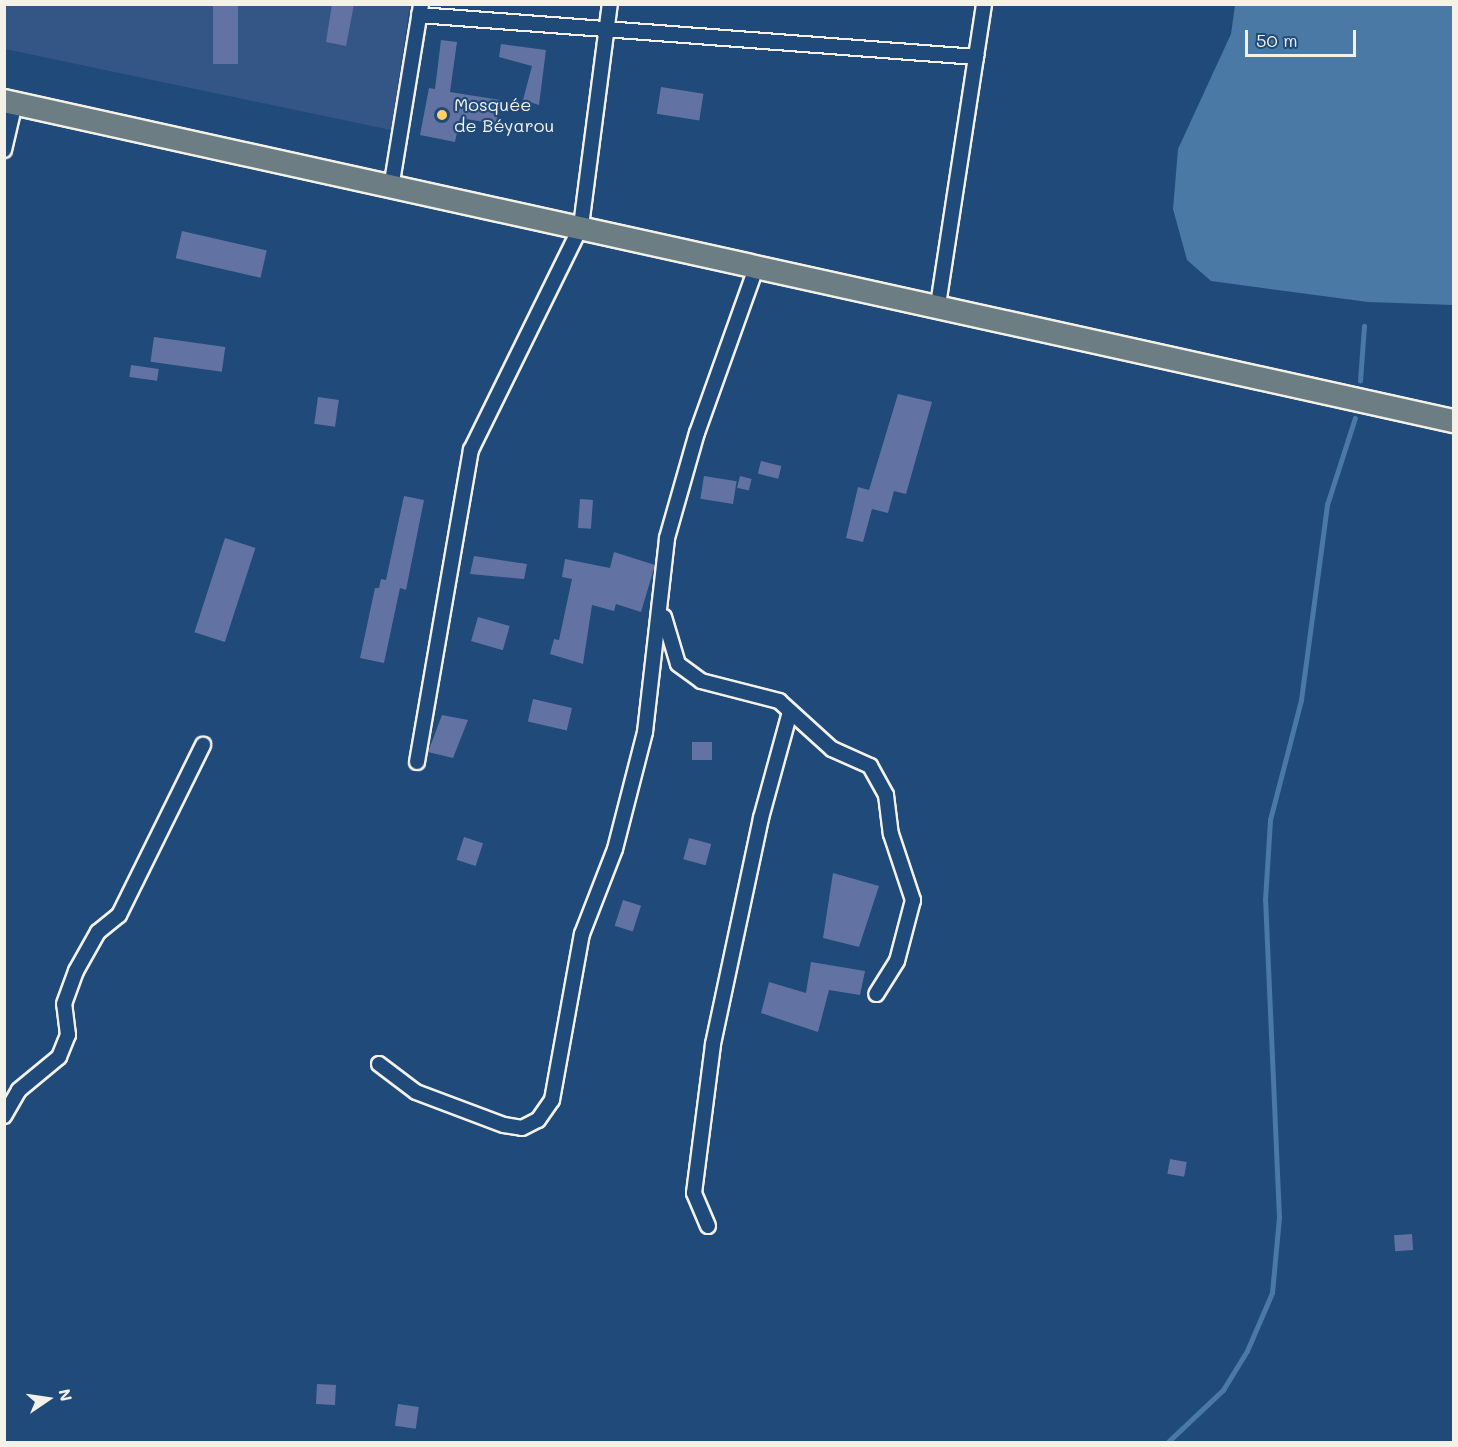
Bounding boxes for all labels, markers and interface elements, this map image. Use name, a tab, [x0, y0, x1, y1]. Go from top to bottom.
scale bar	[1248, 18, 1359, 56]
text: 50 m	[1256, 28, 1298, 52]
place label: Mosquée de Béyarou	[454, 94, 554, 136]
marker: Mosquée de Béyarou	[435, 108, 449, 122]
north arrow	[18, 1369, 78, 1429]
text: N	[54, 1387, 78, 1403]

